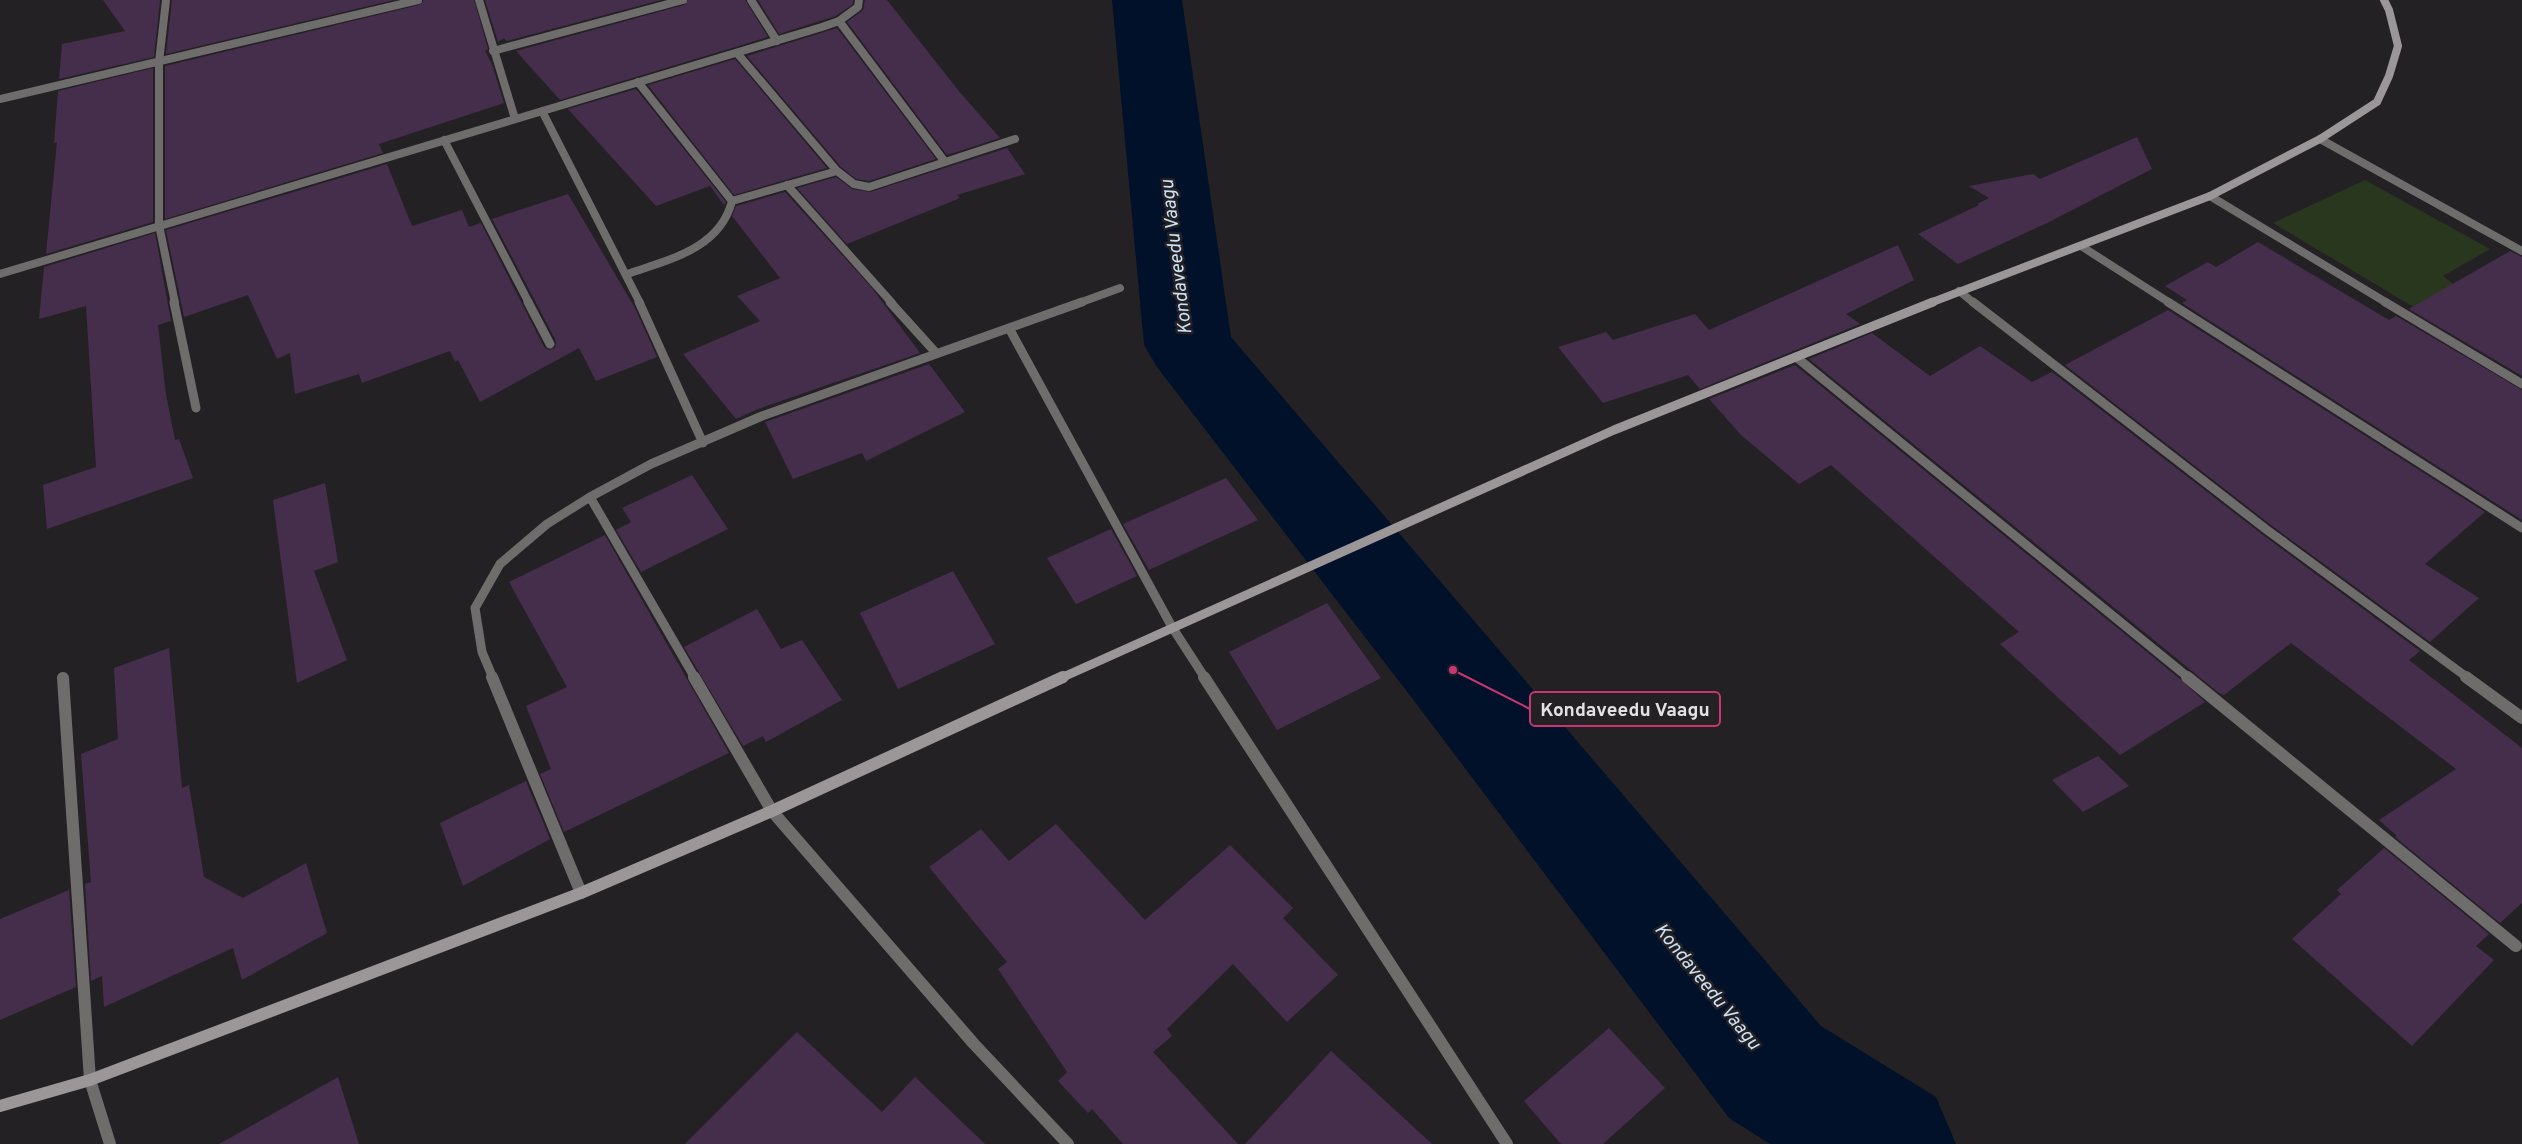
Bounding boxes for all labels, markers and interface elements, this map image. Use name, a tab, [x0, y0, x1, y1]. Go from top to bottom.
water label: Kondaveedu Vaagu	[1156, 178, 1198, 336]
callout: Kondaveedu Vaagu	[1530, 692, 1720, 726]
text: Kondaveedu Vaagu	[1540, 699, 1710, 723]
water label: Kondaveedu Vaagu	[1649, 919, 1766, 1056]

